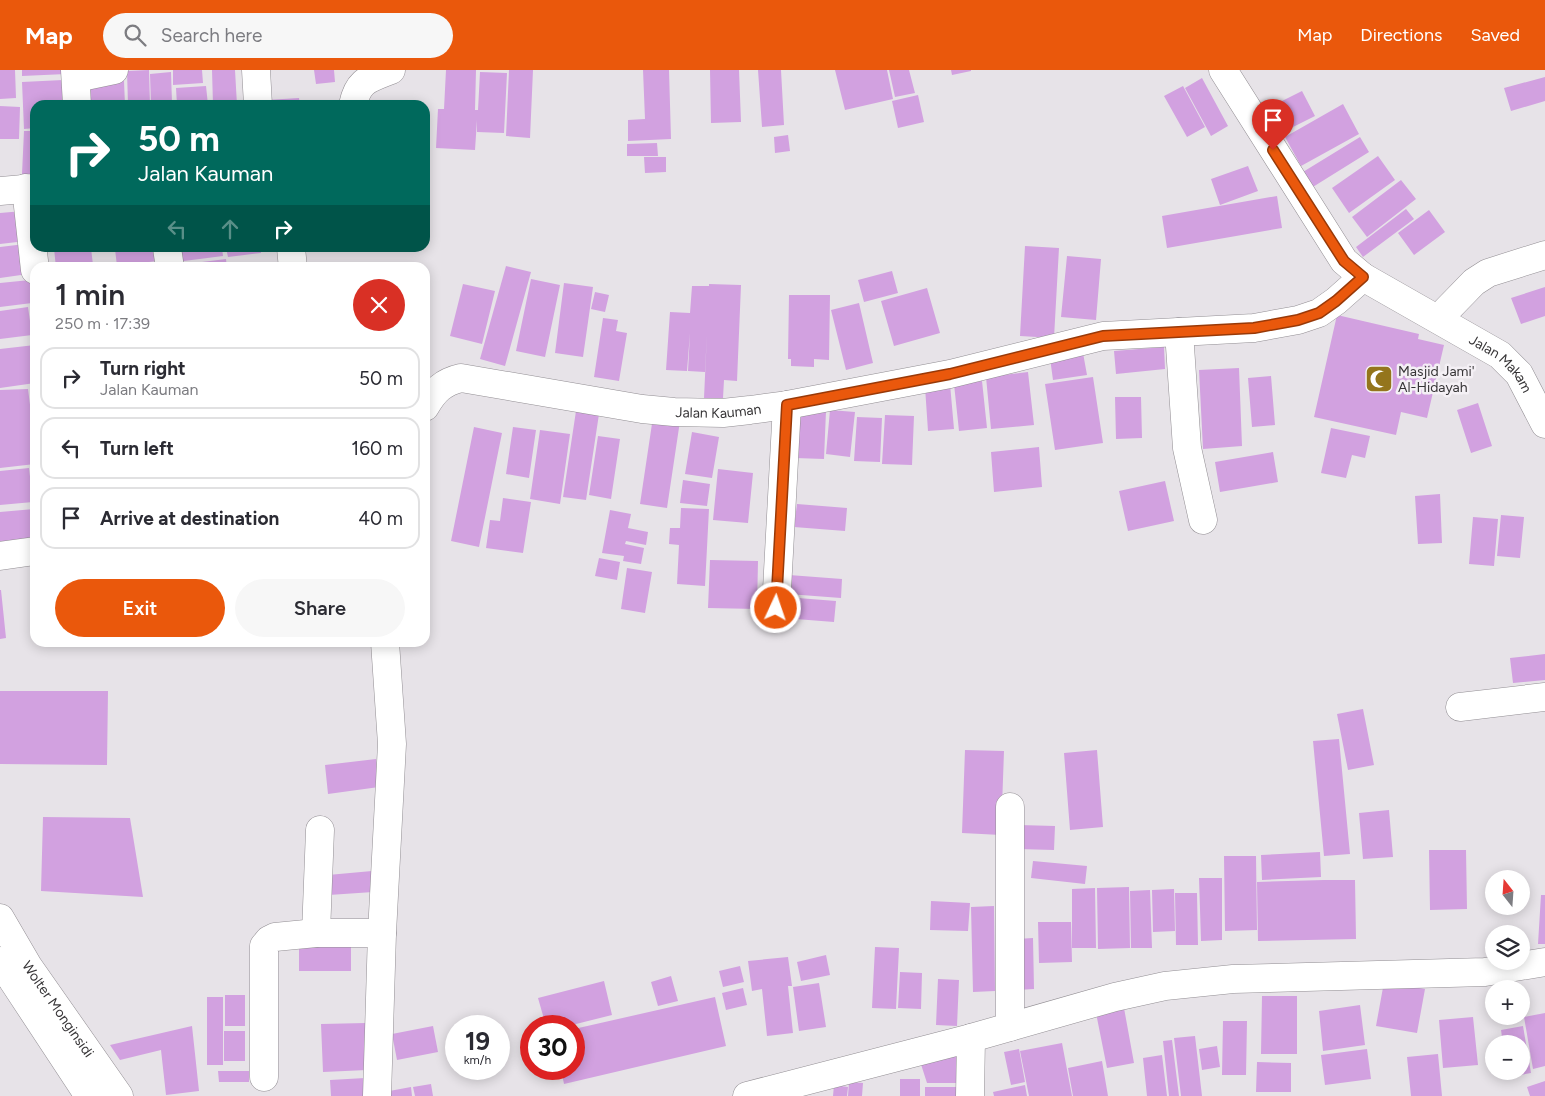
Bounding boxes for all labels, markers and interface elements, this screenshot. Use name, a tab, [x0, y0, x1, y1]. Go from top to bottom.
search box	[103, 13, 453, 58]
text: Map	[25, 21, 73, 50]
icon: search	[121, 21, 149, 49]
text: Search here	[161, 24, 262, 47]
text: Map	[1297, 24, 1332, 46]
text: Directions	[1360, 24, 1442, 46]
text: Saved	[1470, 24, 1520, 46]
pin	[1252, 99, 1294, 150]
icon: arrive	[1259, 106, 1287, 134]
text: 50 m	[138, 118, 220, 160]
icon: right	[55, 120, 120, 185]
text: Jalan Kauman	[138, 160, 273, 187]
icon: left	[163, 215, 191, 243]
icon: ahead	[216, 215, 244, 243]
icon: right	[269, 215, 297, 243]
text: 1 min	[55, 276, 125, 313]
button: close	[353, 279, 405, 331]
text: 250 m · 17:39	[55, 314, 150, 333]
street label: Jalan Makam	[1466, 331, 1536, 396]
text: Turn right	[100, 357, 186, 380]
place label: Masjid Jami' Al-Hidayah	[1398, 363, 1475, 396]
icon: right	[57, 364, 85, 392]
mosque icon: Masjid Jami' Al-Hidayah	[1364, 364, 1394, 394]
text: 50 m	[359, 367, 403, 390]
text: Jalan Kauman	[100, 380, 198, 399]
street label: Jalan Kauman	[675, 400, 762, 422]
icon: left	[57, 434, 85, 462]
text: Turn left	[100, 437, 174, 460]
text: 160 m	[351, 437, 403, 460]
icon: arrive	[57, 504, 85, 532]
text: Arrive at destination	[100, 507, 279, 530]
text: 40 m	[358, 507, 403, 530]
button: Exit	[55, 579, 225, 637]
button: Share	[235, 579, 405, 637]
position arrow	[749, 581, 801, 633]
north arrow	[1485, 870, 1530, 915]
map controls	[1485, 870, 1530, 1080]
button: layers	[1485, 925, 1530, 970]
street label: Wolter Monginsidi	[19, 958, 98, 1060]
button: +	[1485, 980, 1530, 1025]
speed limit sign: 30	[520, 1015, 585, 1080]
text: 19	[465, 1026, 490, 1056]
button: −	[1485, 1035, 1530, 1080]
text: km/h	[464, 1053, 491, 1067]

